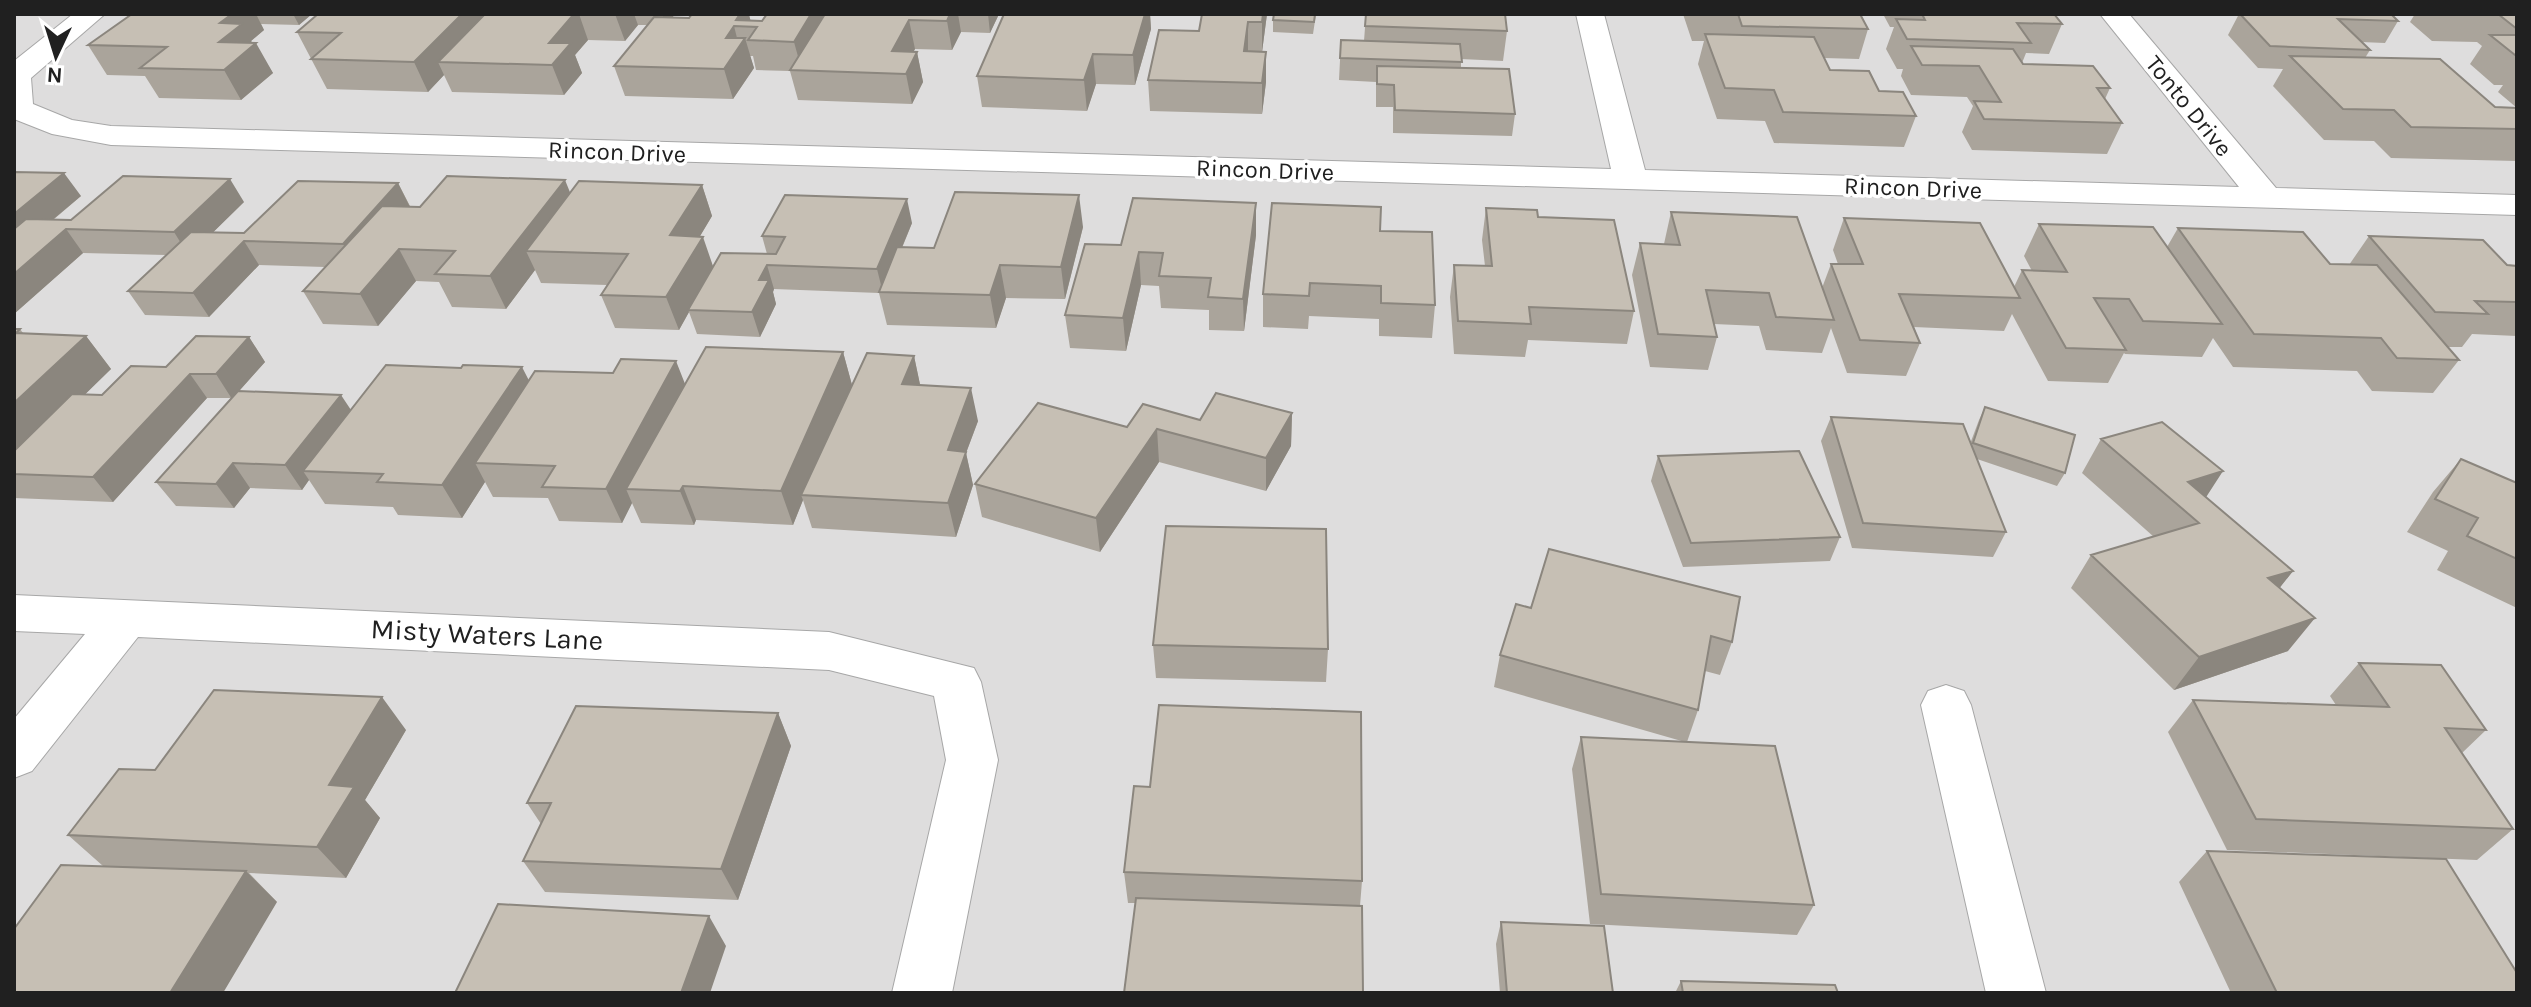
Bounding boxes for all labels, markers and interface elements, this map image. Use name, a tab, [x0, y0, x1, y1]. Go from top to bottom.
north arrow	[16, 16, 96, 96]
street label: Tonto Drive	[2140, 50, 2238, 162]
text: N	[46, 61, 63, 88]
street label: Rincon Drive	[548, 136, 686, 168]
street label: Rincon Drive	[1196, 154, 1334, 186]
street label: Rincon Drive	[1844, 172, 1982, 204]
street label: Misty Waters Lane	[370, 612, 604, 657]

